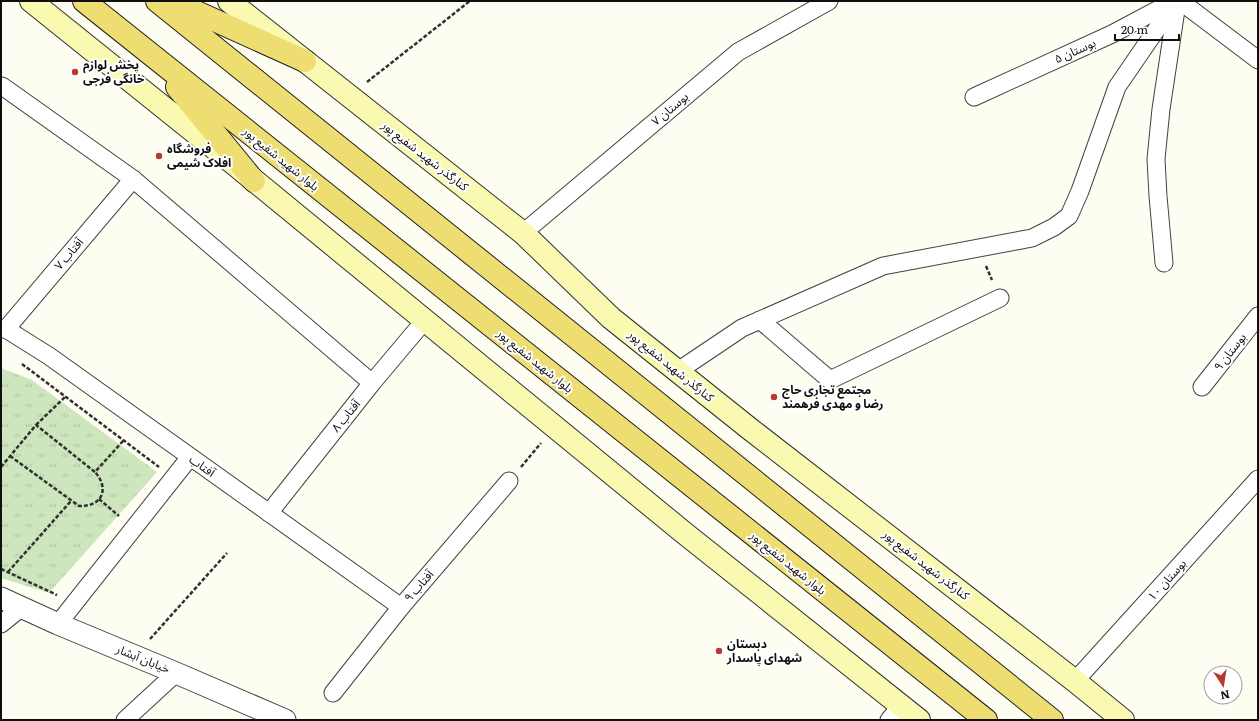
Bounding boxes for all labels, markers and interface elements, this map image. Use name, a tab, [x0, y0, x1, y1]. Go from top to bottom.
scale bar	[1115, 16, 1179, 42]
text: 20 m	[1121, 20, 1148, 38]
street label: بوستان ۵	[1051, 33, 1098, 67]
place label: پخش لوازم خانگی فرجی	[83, 55, 145, 87]
marker: پخش لوازم خانگی فرجی	[70, 67, 80, 77]
street label: بوستان ۷	[647, 87, 692, 129]
street label: کنارگذر شهید شفیع پور	[377, 115, 474, 196]
street label: بلوار شهید شفیع پور	[238, 121, 323, 195]
place label: فروشگاه افلاک شیمی	[167, 139, 231, 171]
marker: فروشگاه افلاک شیمی	[154, 151, 164, 161]
street label: آفتاب ۷	[49, 233, 87, 273]
street label: بلوار شهید شفیع پور	[492, 323, 577, 397]
street label: کنارگذر شهید شفیع پور	[624, 324, 719, 407]
street label: بوستان ۹	[1209, 329, 1250, 374]
place label: مجتمع تجاری حاج رضا و مهدی فرهمند	[782, 380, 883, 412]
marker: مجتمع تجاری حاج رضا و مهدی فرهمند	[769, 392, 779, 402]
street label: آفتاب ۸	[326, 395, 364, 436]
street label: آفتاب	[186, 450, 220, 481]
street label: کنارگذر شهید شفیع پور	[878, 524, 975, 605]
street label: بلوار شهید شفیع پور	[745, 525, 830, 599]
street label: بوستان ۱۰	[1143, 554, 1190, 604]
street label: آفتاب ۹	[399, 565, 438, 605]
place label: دبستان شهدای پاسدار	[726, 634, 802, 667]
street label: خیابان آبشار	[113, 639, 173, 677]
marker: دبستان شهدای پاسدار	[714, 646, 724, 656]
north arrow	[1203, 665, 1243, 705]
text: N	[1219, 687, 1231, 705]

